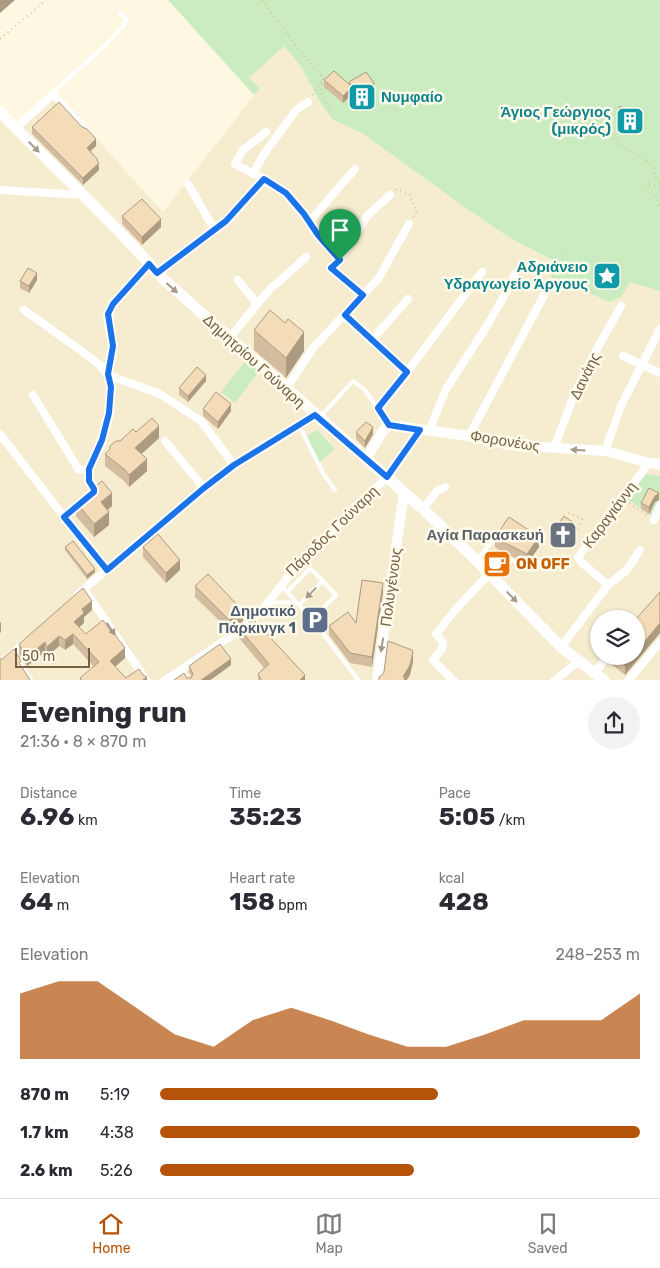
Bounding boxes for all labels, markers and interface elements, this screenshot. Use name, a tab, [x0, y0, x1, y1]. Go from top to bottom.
building icon: Νυμφαίο	[347, 82, 377, 112]
place label: Νυμφαίο	[381, 88, 443, 106]
place label: Άγιος Γεώργιος (μικρός)	[500, 103, 611, 138]
building icon: Άγιος Γεώργιος (μικρός)	[615, 106, 645, 136]
one-way arrow	[28, 140, 40, 152]
pin	[319, 209, 361, 260]
icon: arrive	[326, 216, 354, 244]
place label: Αδριάνειο Υδραγωγείο Άργους	[444, 258, 588, 293]
place icon: Αδριάνειο Υδραγωγείο Άργους	[592, 261, 622, 291]
one-way arrow	[166, 282, 178, 294]
street label: Δημητρίου Γούναρη	[199, 310, 309, 412]
street label: Δανάης	[566, 349, 604, 403]
street label: Φορονέως	[469, 427, 541, 455]
one-way arrow	[570, 445, 586, 453]
street label: Καραγιάννη	[579, 478, 641, 552]
street label: Πάροδος Γούναρη	[282, 482, 382, 580]
church icon: Αγία Παρασκευή	[548, 520, 578, 550]
place label: Αγία Παρασκευή	[427, 526, 544, 544]
street label: Πολυγένους	[377, 546, 405, 628]
cafe icon: ON OFF	[482, 549, 512, 579]
place label: ON OFF	[516, 555, 570, 573]
one-way arrow	[305, 587, 317, 599]
one-way arrow	[506, 591, 518, 603]
place label: Δημοτικό Πάρκινγκ 1	[218, 602, 296, 637]
parking icon: Δημοτικό Πάρκινγκ 1	[300, 605, 330, 635]
map controls	[590, 610, 645, 665]
button: layers	[590, 610, 645, 665]
one-way arrow	[106, 622, 116, 636]
one-way arrow	[378, 637, 386, 653]
scale bar	[15, 646, 90, 669]
text: 50 m	[22, 648, 55, 665]
text: Evening run	[20, 696, 187, 729]
button: share	[588, 697, 640, 749]
text: 21:36 · 8 × 870 m	[20, 732, 146, 751]
text: Distance	[20, 785, 77, 802]
text: Time	[229, 785, 261, 802]
text: Pace	[439, 785, 471, 802]
text: 6.96	[20, 802, 75, 831]
text: 35:23	[229, 802, 302, 831]
text: 5:05	[439, 802, 495, 831]
text: km	[75, 812, 98, 829]
text: /km	[495, 812, 525, 829]
text: Elevation	[20, 870, 80, 887]
text: Heart rate	[229, 870, 295, 887]
text: kcal	[439, 870, 464, 887]
text: 64	[20, 887, 53, 916]
text: 158	[229, 887, 275, 916]
text: 428	[439, 887, 489, 916]
text: m	[53, 897, 69, 914]
text: bpm	[275, 897, 307, 914]
text: Elevation	[20, 945, 89, 964]
text: 248–253 m	[555, 945, 640, 964]
text: 870 m	[20, 1085, 69, 1104]
text: 5:19	[100, 1085, 130, 1104]
text: 1.7 km	[20, 1123, 69, 1142]
text: 4:38	[100, 1123, 134, 1142]
text: 2.6 km	[20, 1161, 73, 1180]
text: 5:26	[100, 1161, 133, 1180]
tab: Home	[92, 1210, 131, 1257]
tab: Map	[315, 1210, 343, 1257]
tab: Saved	[528, 1210, 568, 1257]

